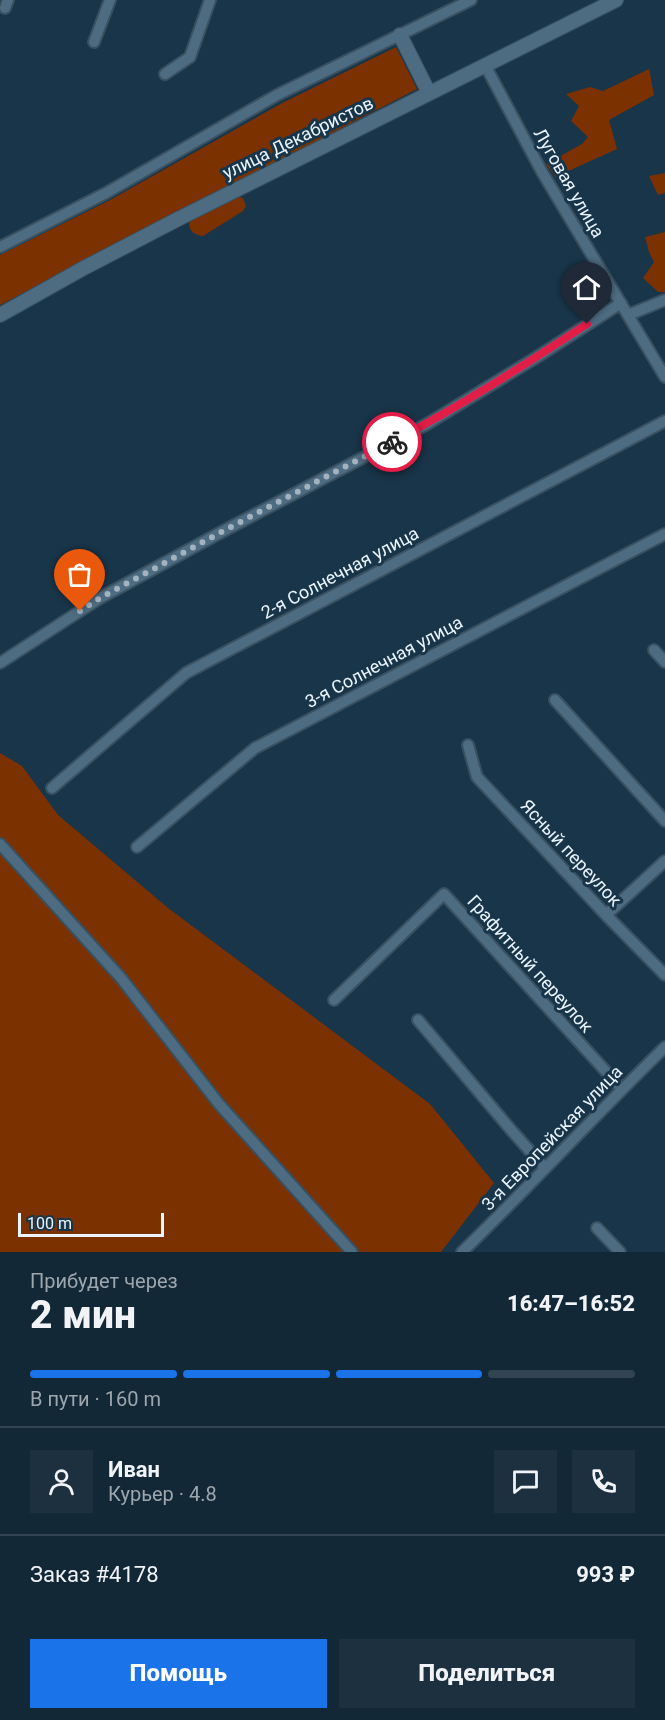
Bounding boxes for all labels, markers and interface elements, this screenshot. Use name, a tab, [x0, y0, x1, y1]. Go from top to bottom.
street label: улица Декабристов	[219, 92, 377, 183]
street label: Луговая улица	[530, 124, 609, 241]
pin	[561, 262, 612, 324]
icon: home	[570, 271, 603, 304]
courier	[362, 412, 422, 472]
icon: bike	[376, 426, 409, 459]
street label: 2-я Солнечная улица	[257, 522, 422, 623]
pin	[54, 549, 105, 611]
icon: bag	[63, 558, 96, 591]
street label: 3-я Солнечная улица	[301, 611, 466, 712]
street label: Ясный переулок	[517, 795, 626, 911]
street label: Графитный переулок	[463, 891, 598, 1037]
street label: 3-я Европейская улица	[477, 1061, 626, 1214]
scale bar	[18, 1210, 164, 1238]
text: 100 m	[27, 1214, 72, 1233]
text: Прибудет через	[30, 1269, 178, 1293]
text: 16:47–16:52	[507, 1291, 635, 1316]
text: 2 мин	[30, 1292, 136, 1338]
text: В пути · 160 m	[30, 1387, 161, 1411]
button: person	[30, 1450, 93, 1513]
button: chat	[494, 1450, 557, 1513]
button: phone	[572, 1450, 635, 1513]
text: Иван	[108, 1457, 160, 1482]
text: Курьер · 4.8	[108, 1482, 217, 1506]
text: Заказ #4178	[30, 1562, 159, 1587]
text: 993 ₽	[576, 1562, 635, 1587]
button: Помощь	[30, 1639, 327, 1708]
button: Поделиться	[339, 1639, 635, 1708]

